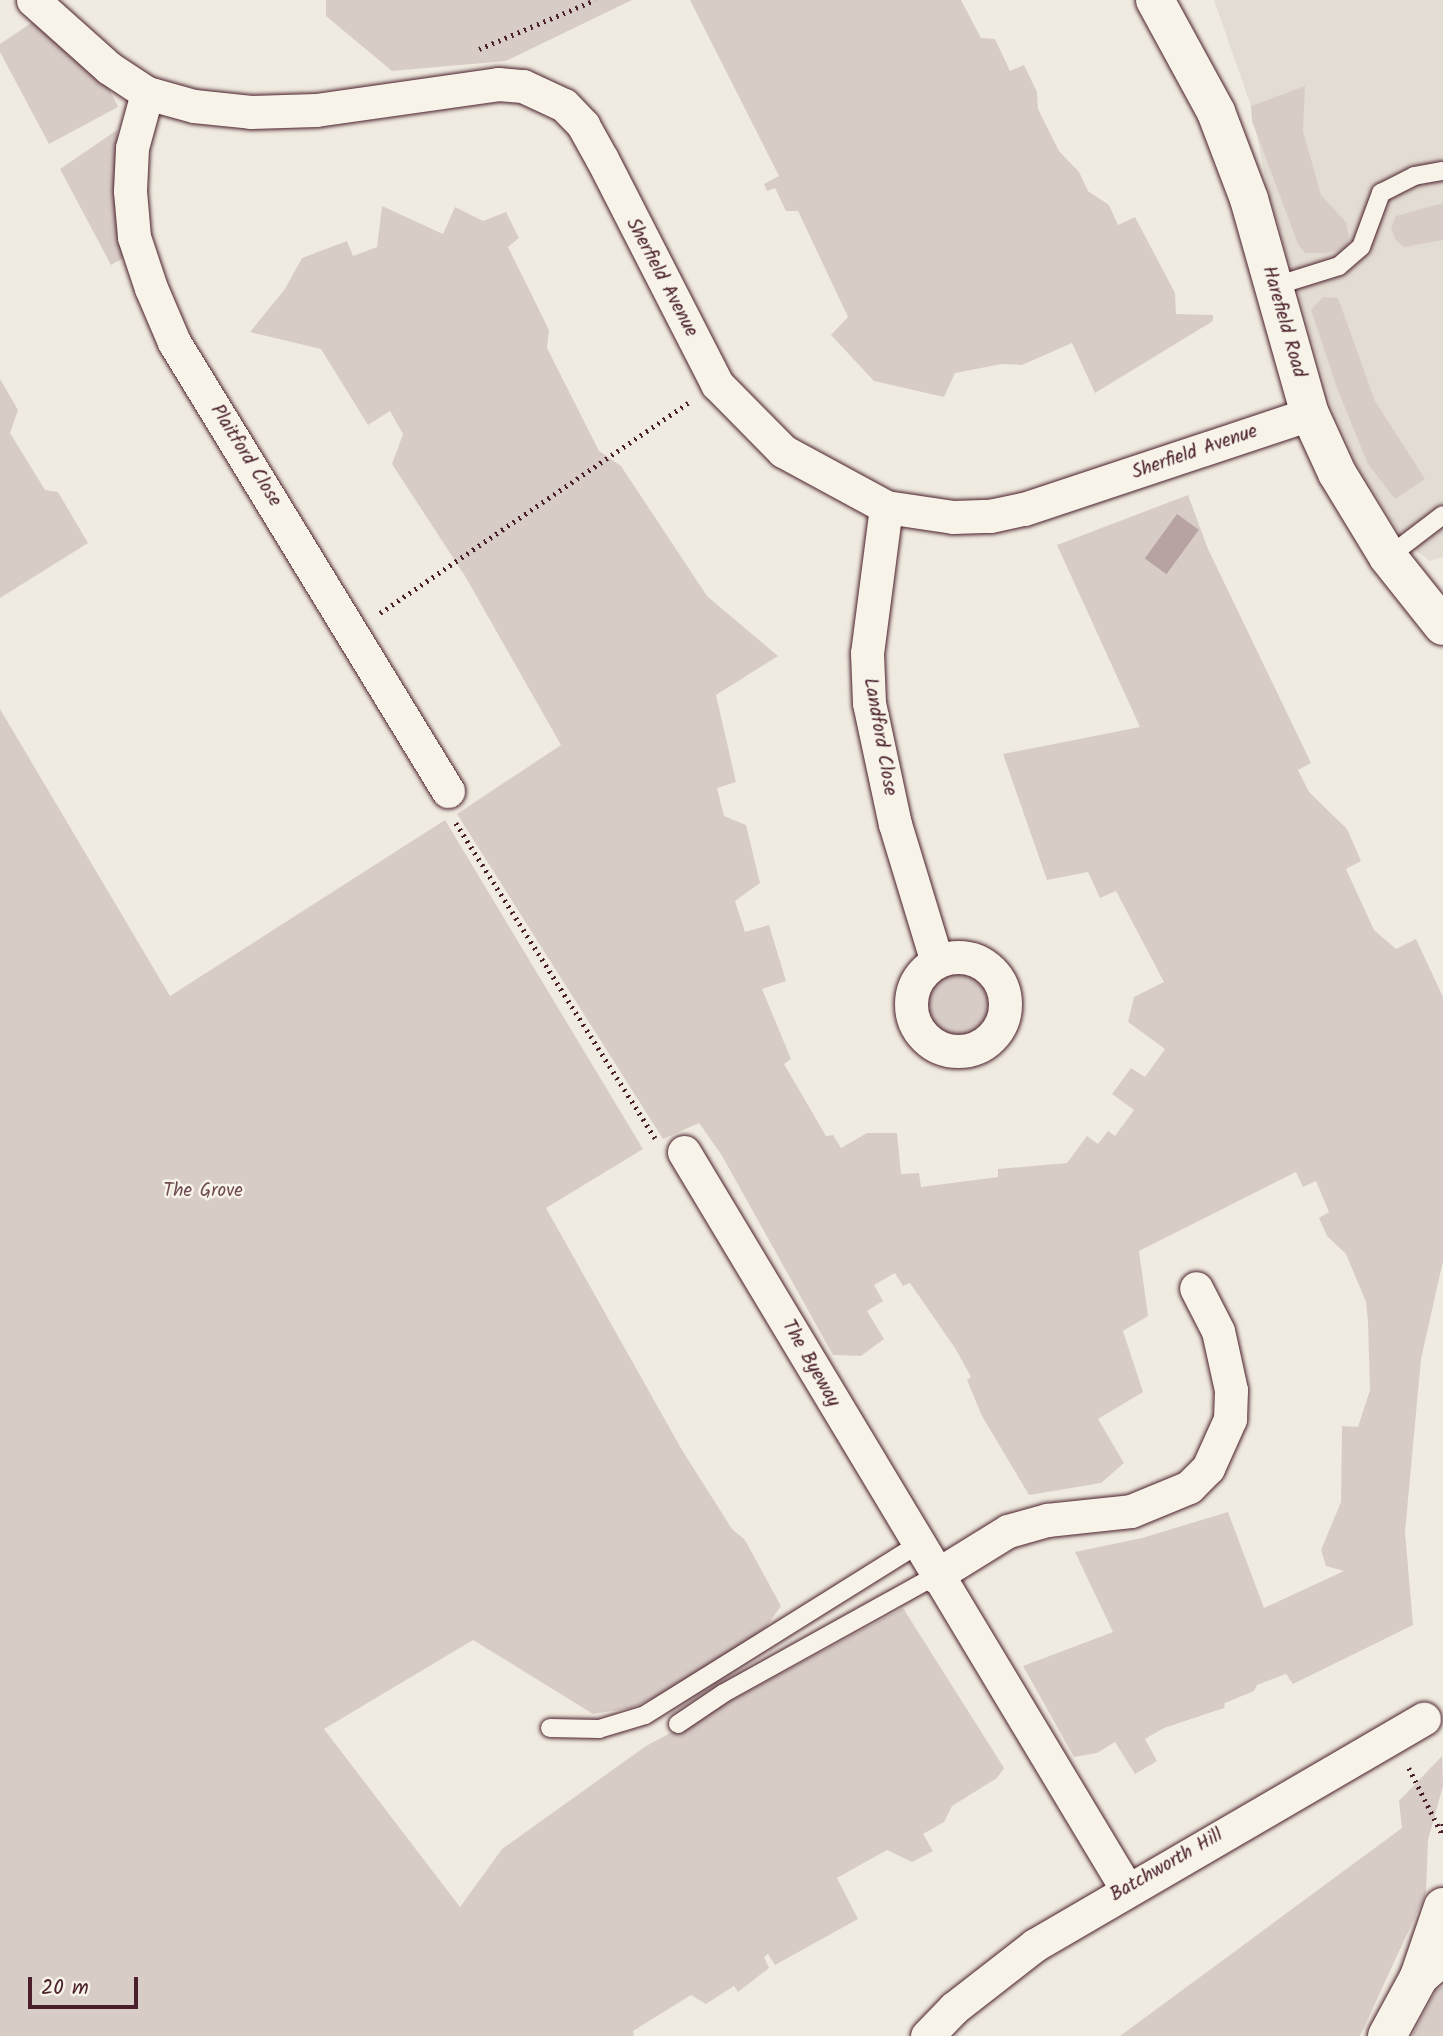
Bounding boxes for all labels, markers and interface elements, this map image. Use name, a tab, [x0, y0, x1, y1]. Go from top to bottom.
street label: Sherfield Avenue	[620, 215, 702, 341]
street label: Harefield Road	[1256, 264, 1310, 380]
street label: Plaitford Close	[205, 401, 285, 511]
street label: Sherfield Avenue	[1129, 421, 1261, 485]
street label: Landford Close	[857, 676, 901, 798]
park label: The Grove	[163, 1181, 243, 1203]
street label: The Byeway	[776, 1316, 844, 1412]
street label: Batchworth Hill	[1107, 1825, 1227, 1907]
scale bar	[32, 1962, 142, 2006]
text: 20 m	[41, 1972, 89, 2005]

